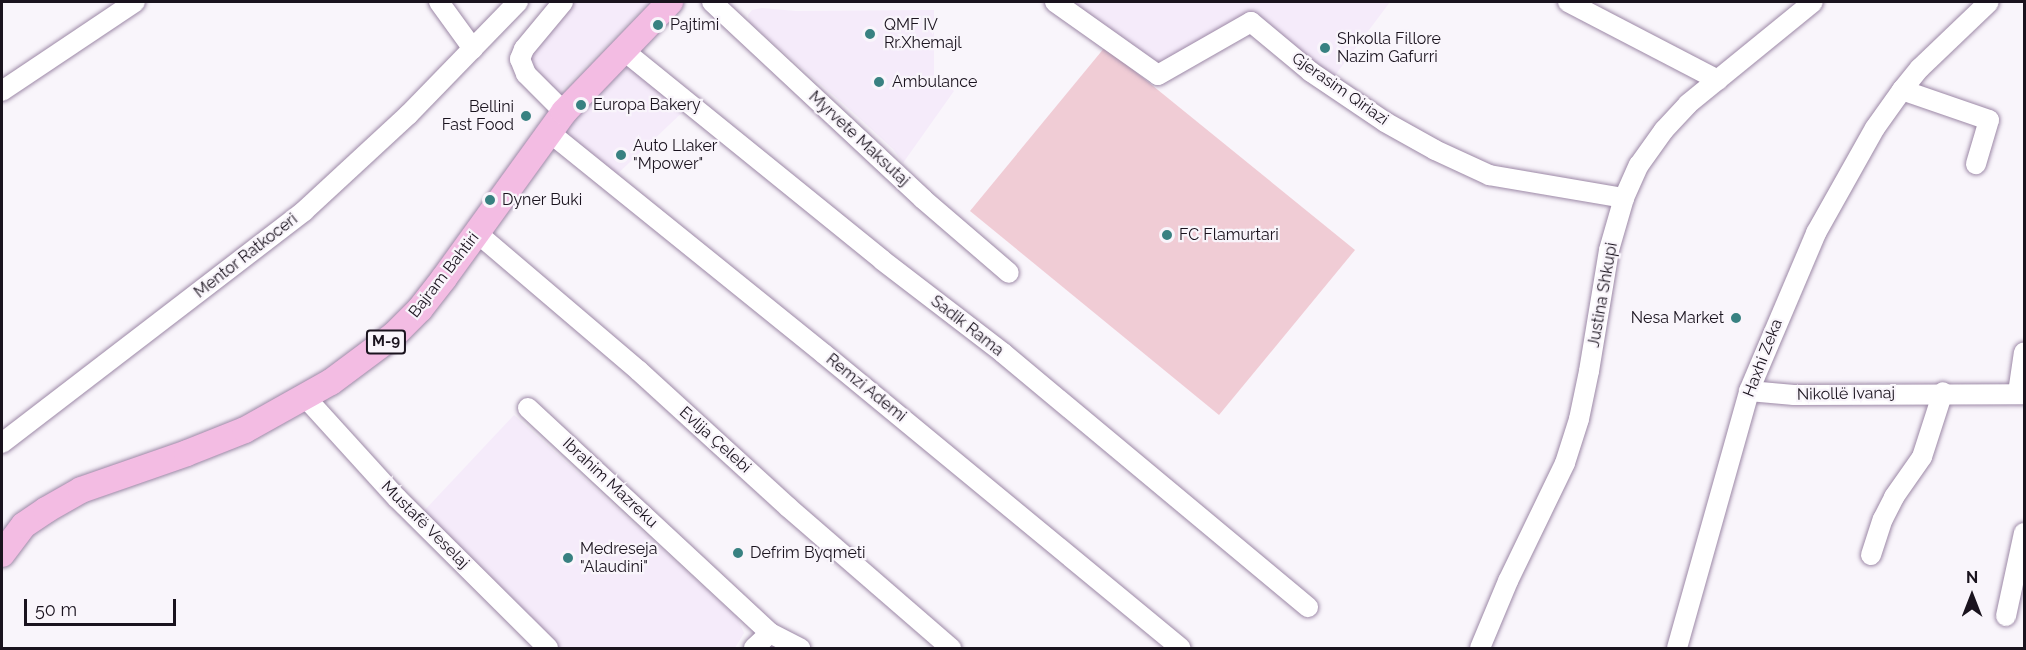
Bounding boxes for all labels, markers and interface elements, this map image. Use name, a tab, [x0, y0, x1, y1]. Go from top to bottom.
place label: Pajtimi	[670, 15, 719, 35]
place label: QMF IV Rr.Xhemajl	[884, 15, 962, 53]
marker: Pajtimi	[651, 18, 665, 32]
marker: QMF IV Rr.Xhemajl	[861, 25, 879, 43]
place label: Shkolla Fillore Nazim Gafurri	[1337, 29, 1441, 67]
marker: Shkolla Fillore Nazim Gafurri	[1318, 41, 1332, 55]
street label: Gjerasim Qiriazi	[1288, 49, 1392, 129]
place label: Ambulance	[892, 72, 977, 92]
marker: Ambulance	[870, 73, 888, 91]
street label: Myrvete Maksutaj	[805, 87, 913, 191]
place label: Europa Bakery	[593, 95, 701, 115]
place label: Bellini Fast Food	[442, 97, 514, 135]
marker: Europa Bakery	[574, 98, 588, 112]
marker: Bellini Fast Food	[519, 109, 533, 123]
place label: Auto Llaker "Mpower"	[633, 136, 717, 174]
marker: Auto Llaker "Mpower"	[614, 148, 628, 162]
place label: Dyner Buki	[502, 190, 583, 210]
marker: Dyner Buki	[483, 193, 497, 207]
street label: Mentor Ratkoceri	[190, 210, 302, 302]
place label: FC Flamurtari	[1179, 225, 1279, 245]
marker: FC Flamurtari	[1160, 228, 1174, 242]
street label: Bajram Bahtiri	[405, 229, 483, 321]
street label: Justina Shkupi	[1584, 241, 1622, 349]
street label: Sadik Rama	[927, 292, 1007, 360]
place label: Nesa Market	[1631, 308, 1724, 328]
marker: Nesa Market	[1729, 311, 1743, 325]
street label: Haxhi Zeka	[1739, 316, 1787, 400]
road number: M-9	[365, 330, 407, 354]
street label: Remzi Ademi	[822, 350, 910, 426]
street label: Nikollë Ivanaj	[1797, 384, 1895, 404]
street label: Evlija Çelebi	[675, 403, 755, 477]
street label: Ibrahim Mazreku	[558, 434, 662, 532]
street label: Mustafë Veselaj	[377, 477, 473, 573]
place label: Medreseja "Alaudini"	[580, 539, 657, 577]
place label: Defrim Byqmeti	[750, 543, 866, 563]
marker: Defrim Byqmeti	[731, 546, 745, 560]
marker: Medreseja "Alaudini"	[561, 551, 575, 565]
north arrow	[1942, 566, 2002, 626]
text: N	[1966, 568, 1978, 587]
scale bar	[27, 587, 178, 625]
text: 50 m	[35, 599, 77, 620]

